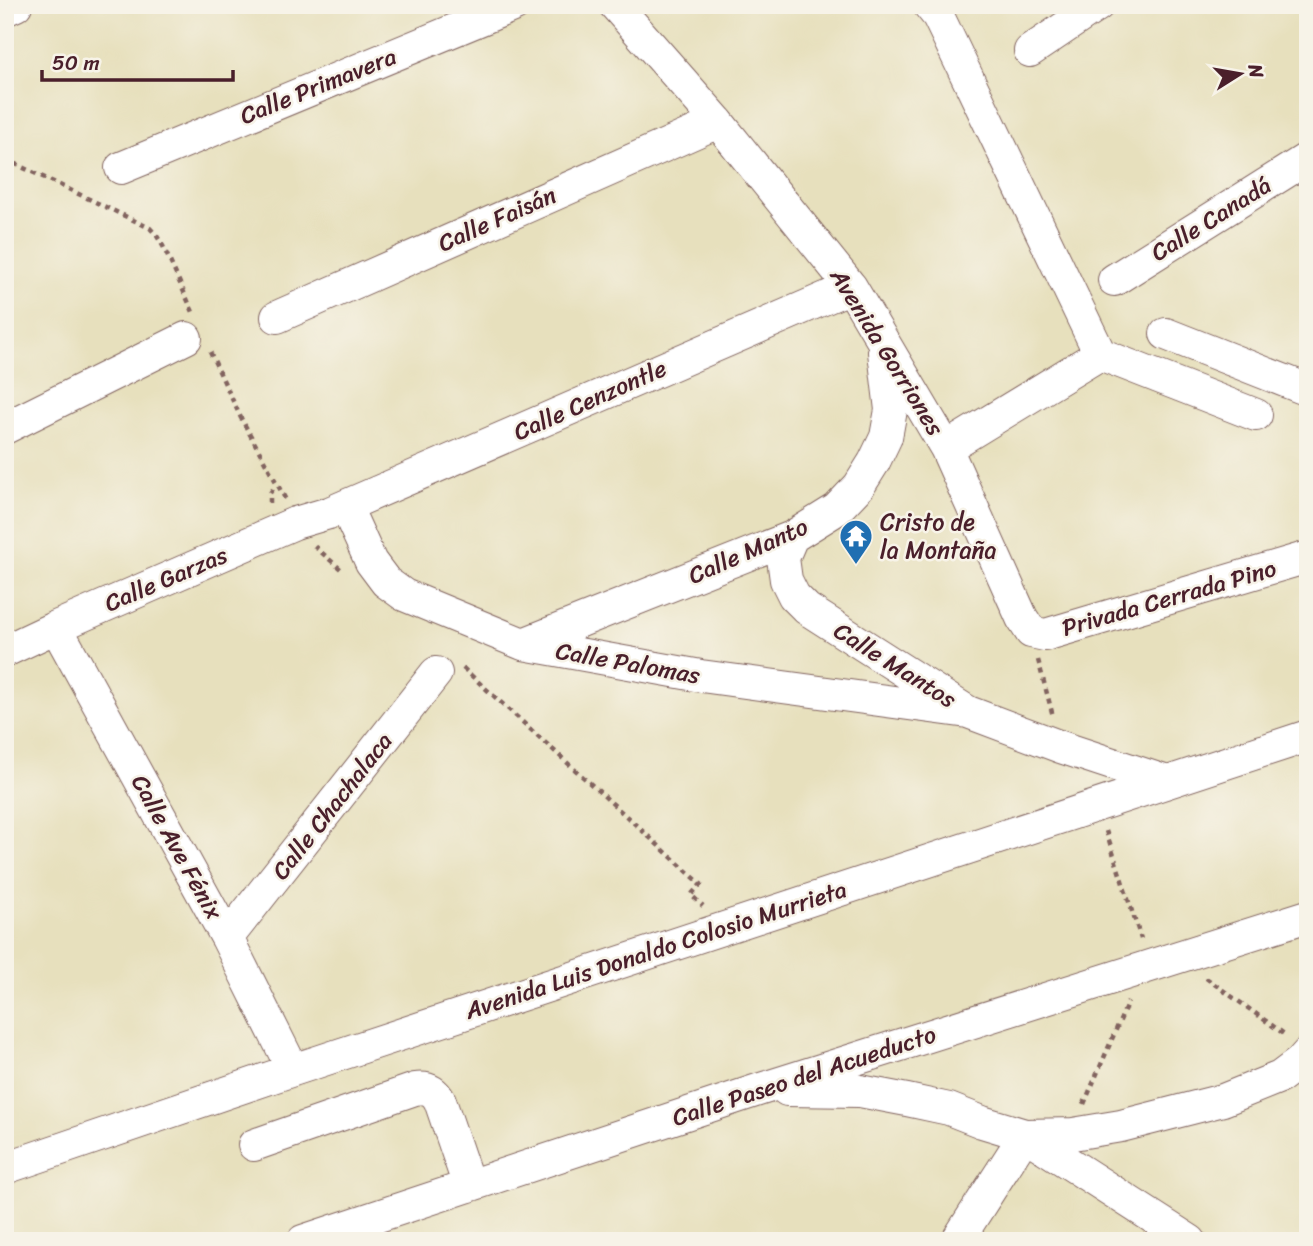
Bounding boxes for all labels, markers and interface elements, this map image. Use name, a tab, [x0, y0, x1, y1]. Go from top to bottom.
street label: Calle Primavera	[233, 35, 403, 137]
scale bar	[42, 38, 233, 82]
north arrow	[1204, 38, 1274, 108]
text: 50 m	[52, 44, 100, 82]
text: N	[1239, 60, 1274, 81]
street label: Calle Canadá	[1142, 165, 1280, 273]
street label: Calle Faisán	[431, 174, 563, 264]
street label: Avenida Gorriones	[818, 259, 956, 445]
street label: Calle Cenzontle	[506, 347, 674, 453]
place label: Cristo de la Montaña	[880, 501, 997, 571]
street label: Calle Manto	[681, 506, 815, 596]
temple icon: Cristo de la Montaña	[837, 517, 875, 566]
street label: Calle Garzas	[98, 534, 234, 624]
street label: Privada Cerrada Pino	[1057, 547, 1281, 649]
street label: Calle Mantos	[825, 610, 965, 720]
street label: Calle Palomas	[552, 630, 704, 696]
street label: Calle Chachalaca	[261, 723, 403, 889]
street label: Calle Ave Fénix	[120, 766, 235, 928]
street label: Avenida Luis Donaldo Colosio Murrieta	[459, 868, 852, 1032]
street label: Calle Paseo del Acueducto	[666, 1013, 942, 1139]

